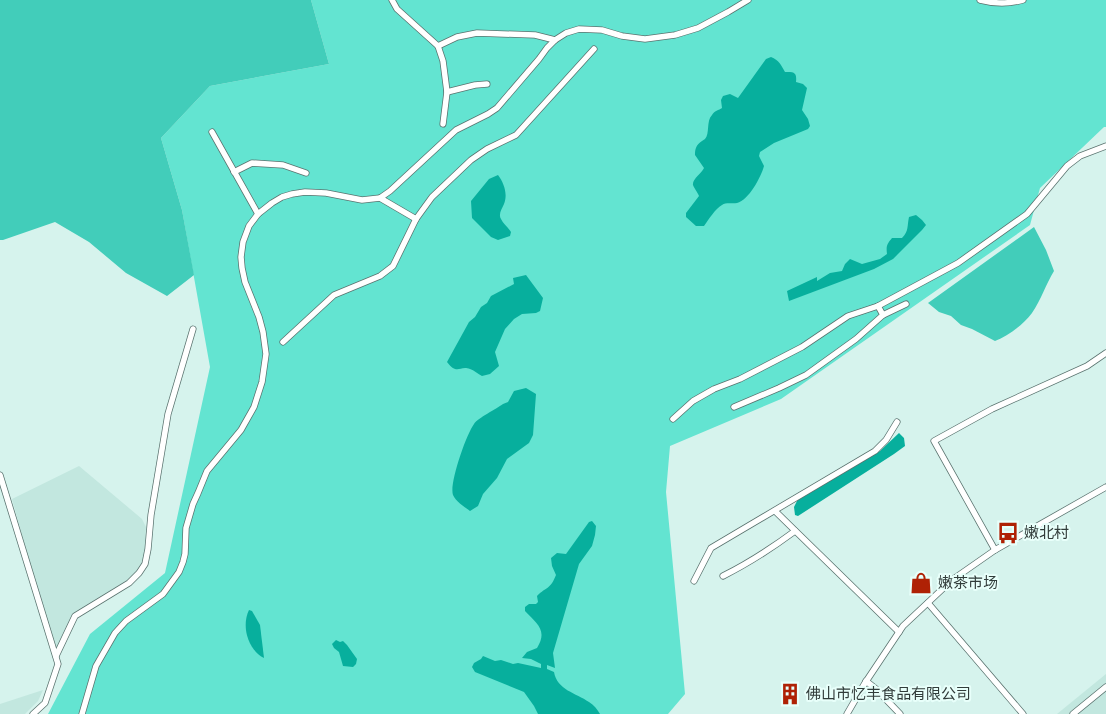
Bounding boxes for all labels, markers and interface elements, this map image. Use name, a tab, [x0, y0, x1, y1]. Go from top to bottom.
bus stop icon: 嫩北村	[995, 520, 1021, 546]
place label: 嫩北村	[1024, 524, 1069, 542]
shop icon: 嫩茶市场	[908, 570, 934, 596]
place label: 嫩茶市场	[938, 574, 998, 592]
building icon: 佛山市忆丰食品有限公司	[777, 681, 803, 707]
place label: 佛山市忆丰食品有限公司	[806, 685, 971, 703]

